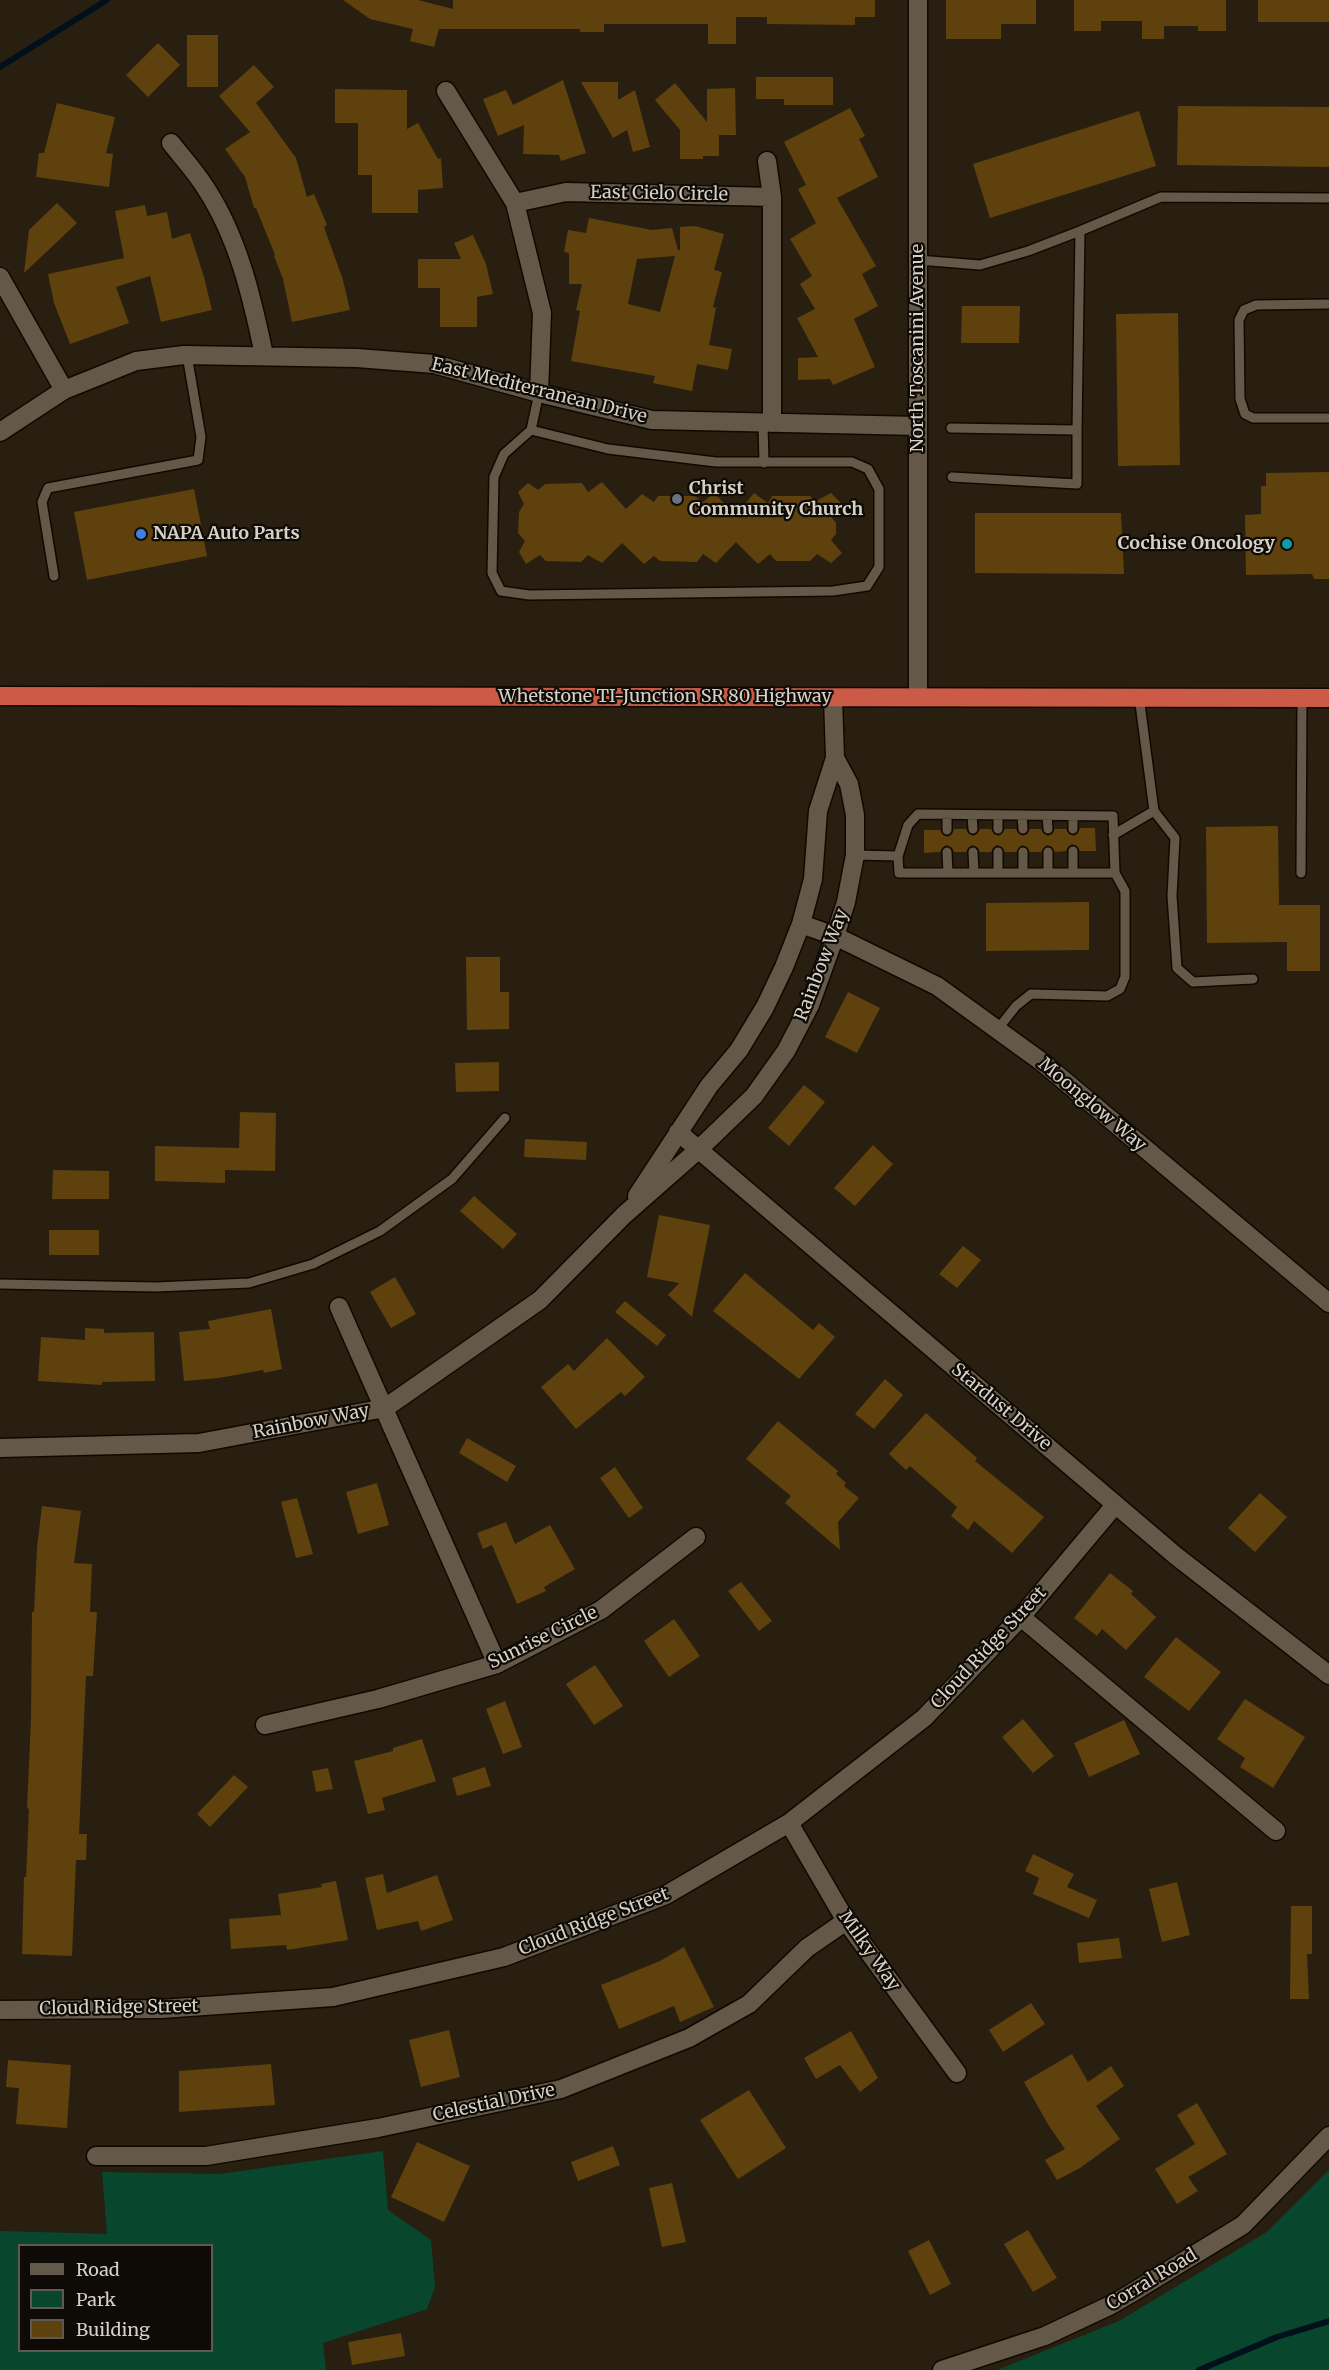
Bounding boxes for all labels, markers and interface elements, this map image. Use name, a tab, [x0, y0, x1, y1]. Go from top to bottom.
street label: East Cielo Circle	[590, 182, 728, 206]
street label: North Toscanini Avenue	[907, 244, 929, 452]
street label: East Mediterranean Drive	[429, 354, 649, 428]
place label: Christ Community Church	[689, 478, 863, 520]
marker: Christ Community Church	[670, 492, 684, 506]
place label: NAPA Auto Parts	[153, 523, 300, 545]
marker: NAPA Auto Parts	[134, 527, 148, 541]
place label: Cochise Oncology	[1118, 533, 1275, 555]
marker: Cochise Oncology	[1280, 537, 1294, 551]
street label: Whetstone TI-Junction SR 80 Highway	[498, 686, 832, 708]
street label: Rainbow Way	[791, 906, 853, 1024]
street label: Moonglow Way	[1034, 1054, 1150, 1156]
street label: Stardust Drive	[947, 1359, 1055, 1455]
street label: Rainbow Way	[251, 1400, 371, 1444]
street label: Cloud Ridge Street	[927, 1582, 1051, 1714]
street label: Sunrise Circle	[485, 1602, 601, 1674]
street label: Cloud Ridge Street	[516, 1883, 672, 1961]
street label: Milky Way	[834, 1907, 904, 1995]
street label: Cloud Ridge Street	[39, 1996, 199, 2020]
street label: Celestial Drive	[431, 2080, 557, 2126]
legend	[18, 2244, 213, 2352]
street label: Corral Road	[1103, 2245, 1201, 2315]
text: Road	[76, 2258, 120, 2281]
text: Park	[76, 2288, 116, 2311]
text: Building	[76, 2318, 150, 2341]

